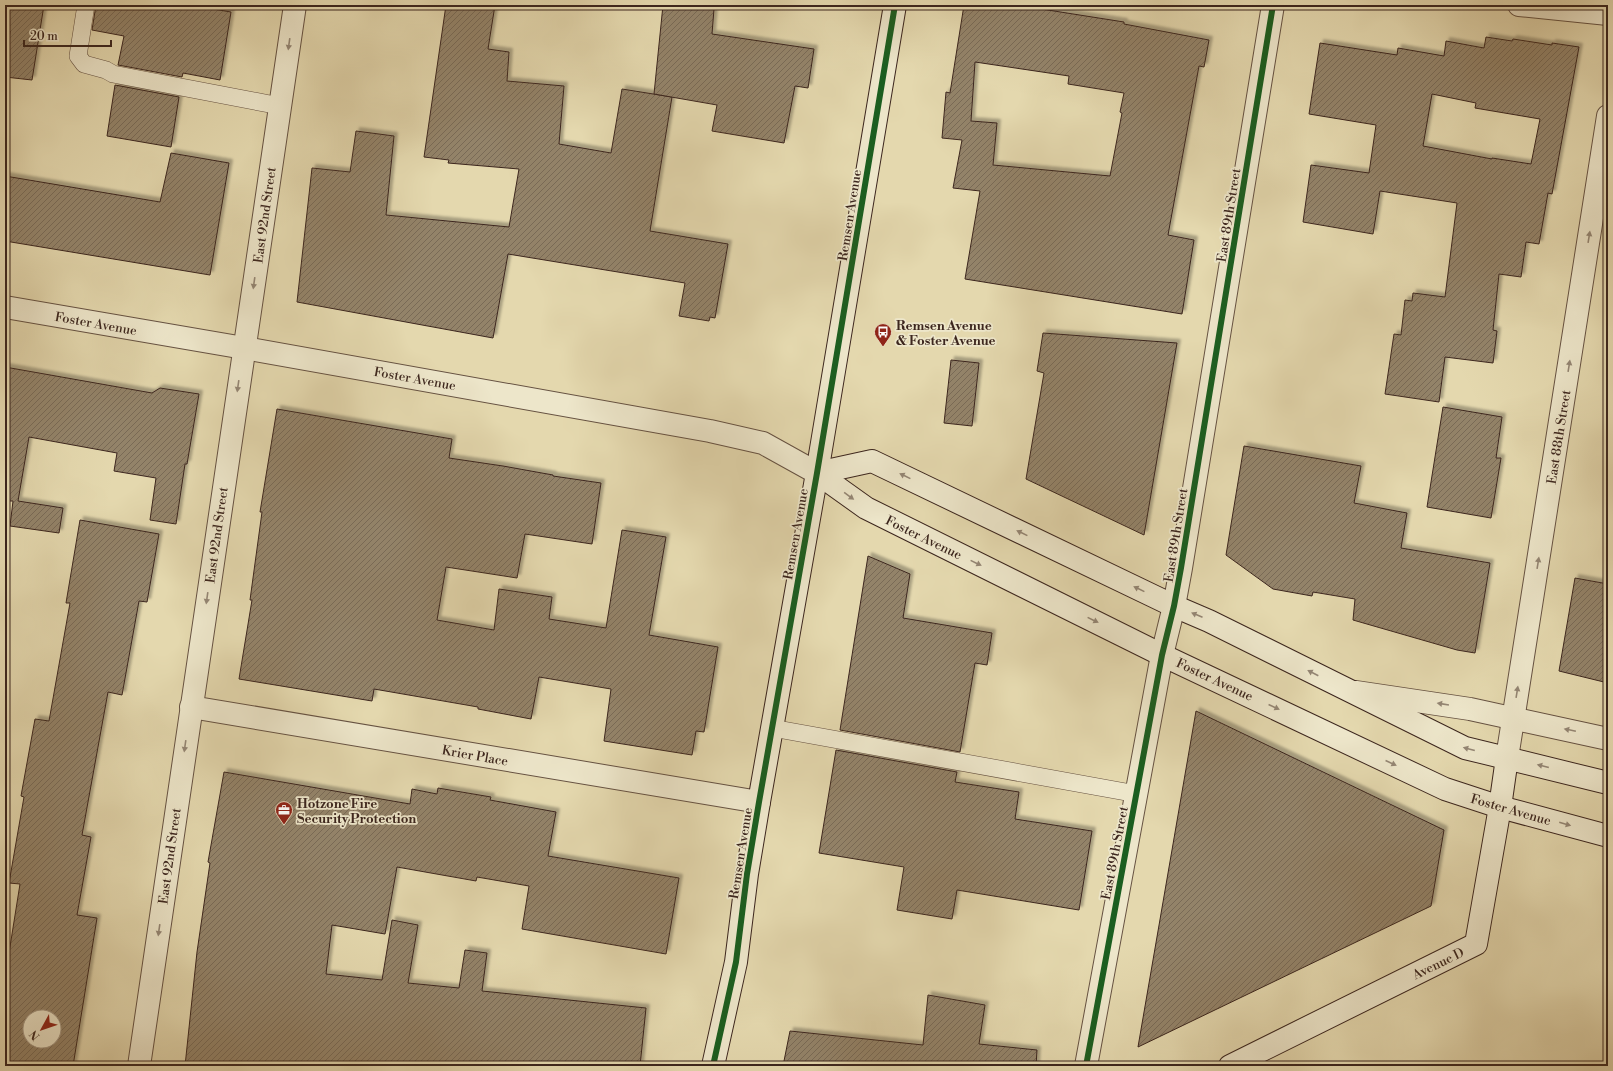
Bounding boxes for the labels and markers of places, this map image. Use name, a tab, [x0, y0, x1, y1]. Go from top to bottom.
place label: Remsen Avenue & Foster Avenue	[896, 318, 996, 349]
bus stop icon: Remsen Avenue & Foster Avenue	[873, 322, 893, 347]
place label: Hotzone Fire Security Protection	[297, 796, 416, 827]
office icon: Hotzone Fire Security Protection	[274, 800, 294, 825]

